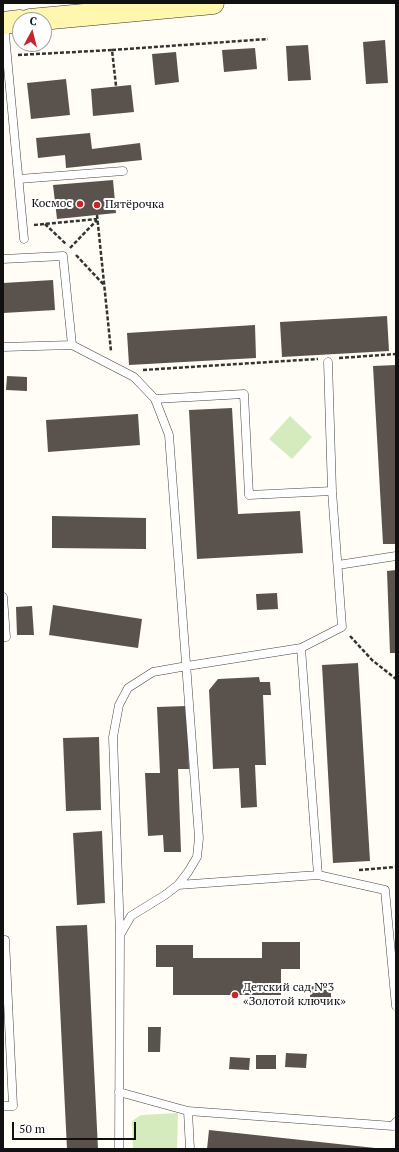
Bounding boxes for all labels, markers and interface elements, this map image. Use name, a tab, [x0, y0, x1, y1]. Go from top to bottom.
north arrow	[12, 12, 52, 52]
text: С	[29, 14, 38, 28]
place label: Космос	[31, 197, 72, 211]
place label: Пятёрочка	[105, 198, 164, 212]
marker: Космос	[75, 199, 85, 209]
marker: Пятёрочка	[92, 200, 102, 210]
place label: Детский сад №3 «Золотой ключик»	[243, 981, 346, 1009]
marker: Детский сад №3 «Золотой ключик»	[230, 990, 240, 1000]
scale bar	[14, 1114, 138, 1140]
text: 50 m	[19, 1121, 45, 1136]

